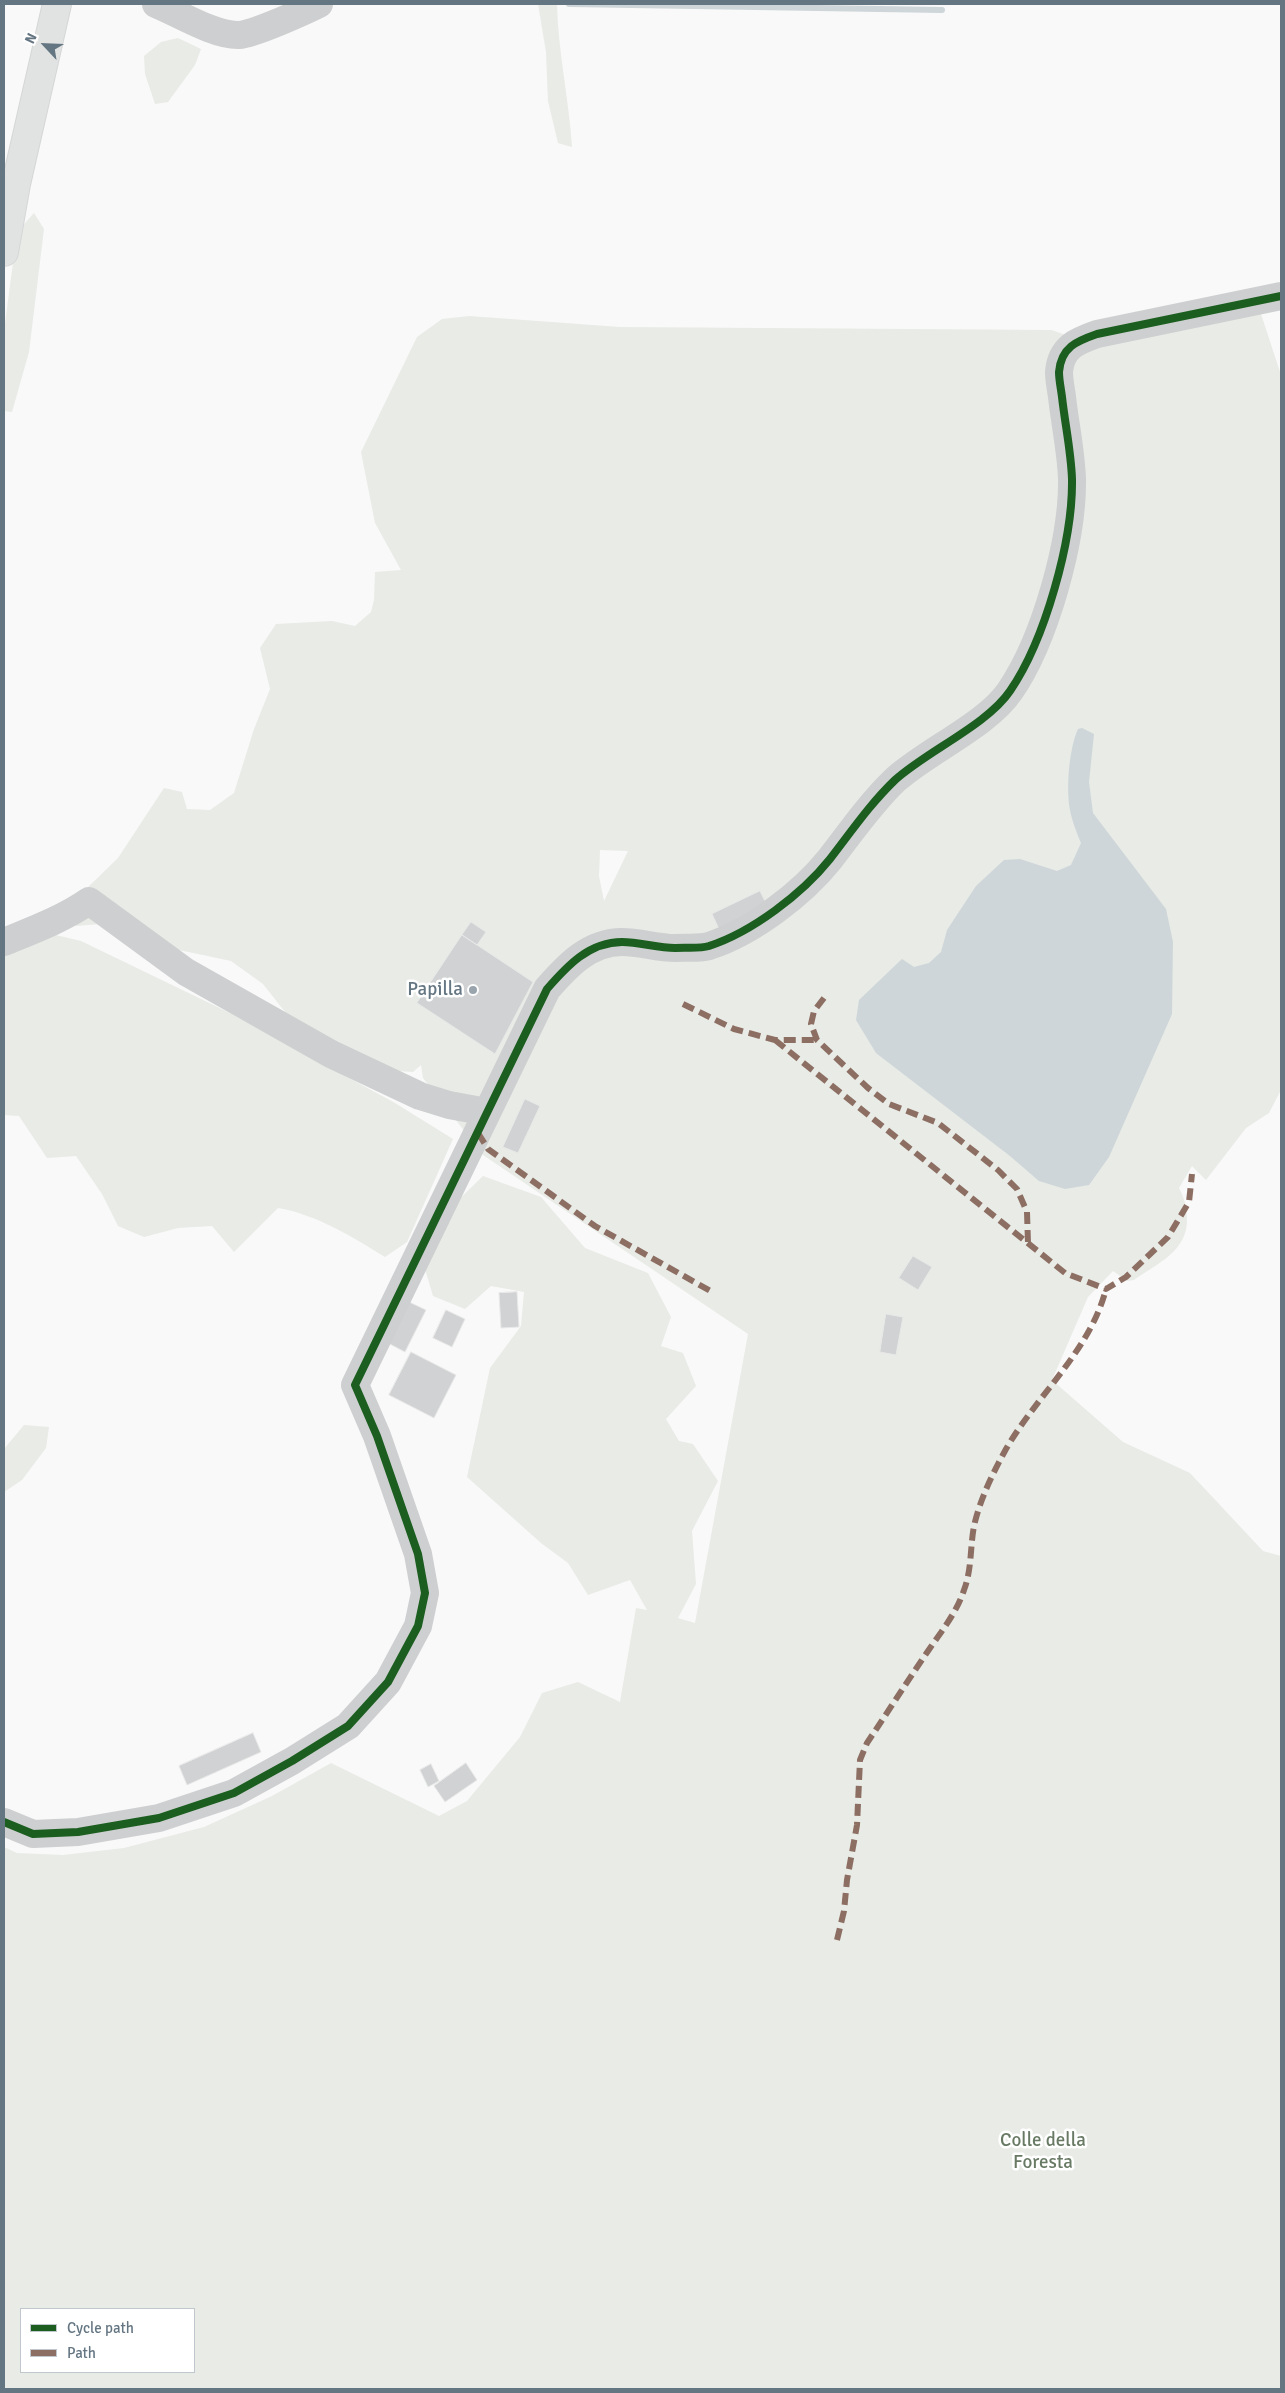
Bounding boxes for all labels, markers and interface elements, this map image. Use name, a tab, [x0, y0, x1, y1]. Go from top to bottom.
north arrow	[20, 20, 70, 70]
text: N	[21, 30, 41, 46]
place label: Papilla	[407, 979, 463, 1001]
marker: Papilla	[467, 984, 479, 996]
park label: Colle della Foresta	[1000, 2130, 1086, 2174]
legend	[20, 2308, 195, 2373]
text: Cycle path	[67, 2319, 134, 2337]
text: Path	[67, 2344, 96, 2362]

